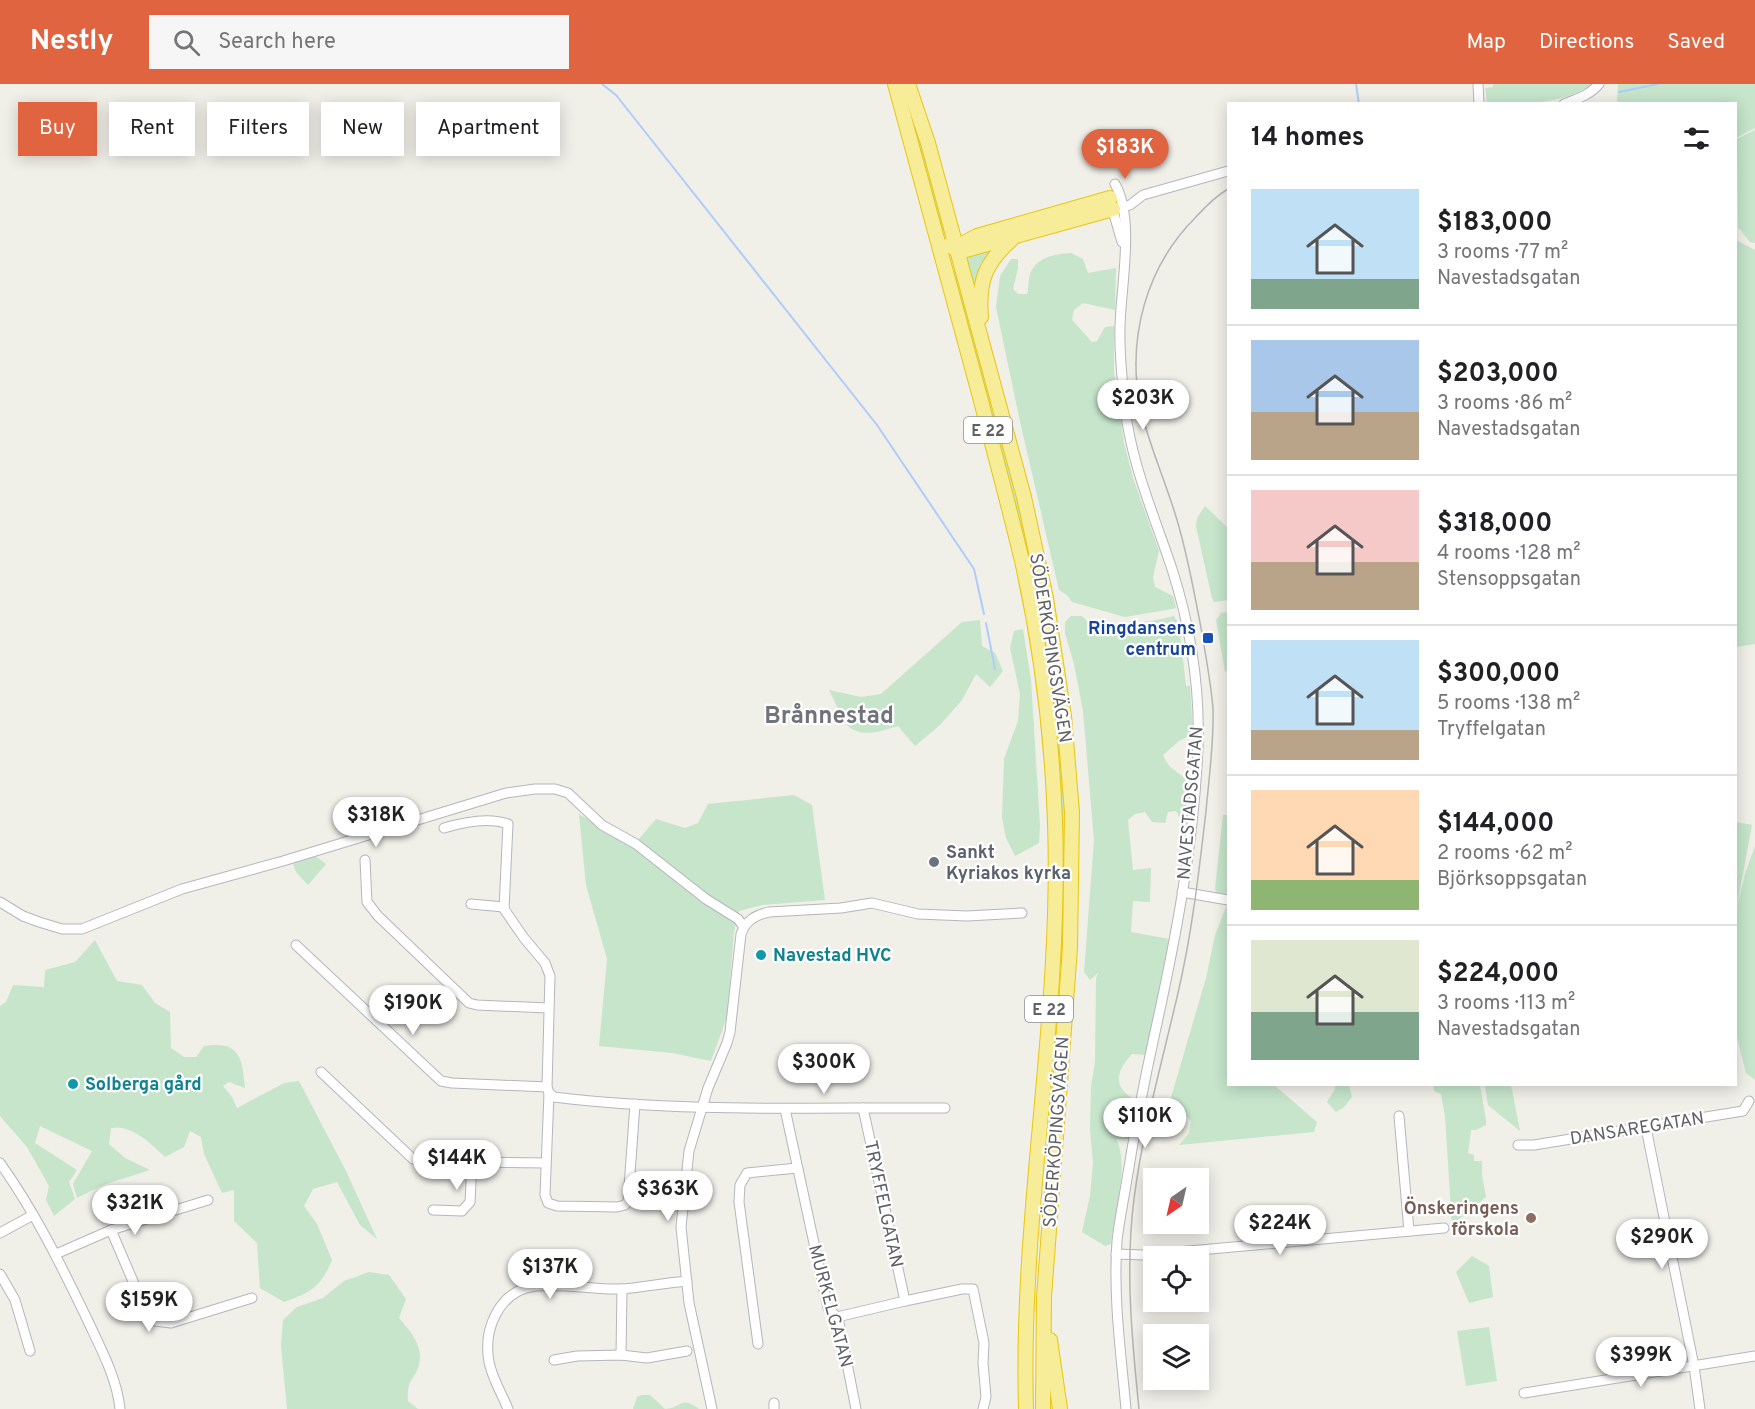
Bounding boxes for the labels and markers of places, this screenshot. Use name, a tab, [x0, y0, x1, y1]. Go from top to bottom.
pin: $183K	[1083, 129, 1167, 180]
pin: $203K	[1101, 380, 1185, 431]
place label: Ringdansens centrum	[1088, 618, 1196, 662]
marker: Ringdansens centrum	[1201, 631, 1215, 645]
pin: $318K	[334, 797, 418, 848]
place label: Sankt Kyriakos kyrka	[946, 842, 1071, 886]
marker: Sankt Kyriakos kyrka	[927, 855, 941, 869]
place label: Navestad HVC	[773, 945, 891, 968]
marker: Navestad HVC	[754, 948, 768, 962]
pin: $190K	[371, 985, 455, 1036]
pin: $300K	[782, 1044, 866, 1095]
place label: Solberga gård	[85, 1074, 202, 1097]
marker: Solberga gård	[66, 1077, 80, 1091]
pin: $110K	[1103, 1098, 1187, 1149]
pin: $144K	[415, 1140, 499, 1191]
pin: $363K	[626, 1171, 710, 1222]
pin: $321K	[93, 1185, 177, 1236]
place label: Önskeringens förskola	[1404, 1196, 1519, 1242]
pin: $224K	[1238, 1205, 1322, 1256]
marker: Önskeringens förskola	[1524, 1211, 1538, 1225]
pin: $290K	[1620, 1219, 1704, 1270]
pin: $137K	[508, 1249, 592, 1300]
pin: $159K	[107, 1282, 191, 1333]
pin: $399K	[1599, 1337, 1683, 1388]

